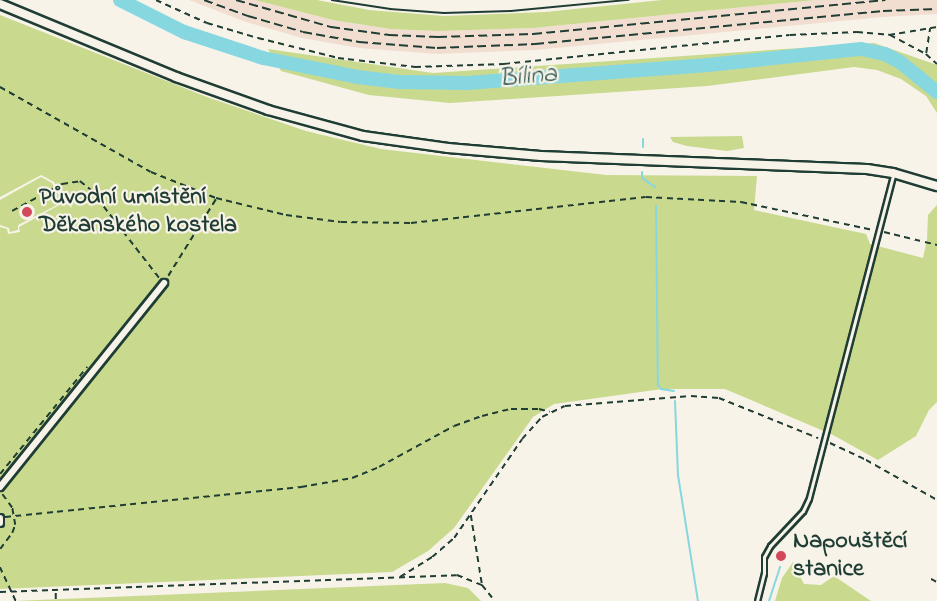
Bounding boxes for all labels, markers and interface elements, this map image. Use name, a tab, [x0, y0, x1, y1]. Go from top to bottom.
water label: Bílina	[498, 60, 558, 96]
place label: Původní umístění Děkanského kostela	[39, 184, 237, 240]
marker: Původní umístění Děkanského kostela	[20, 205, 34, 219]
place label: Napouštěcí stanice	[793, 528, 907, 584]
marker: Napouštěcí stanice	[774, 549, 788, 563]

